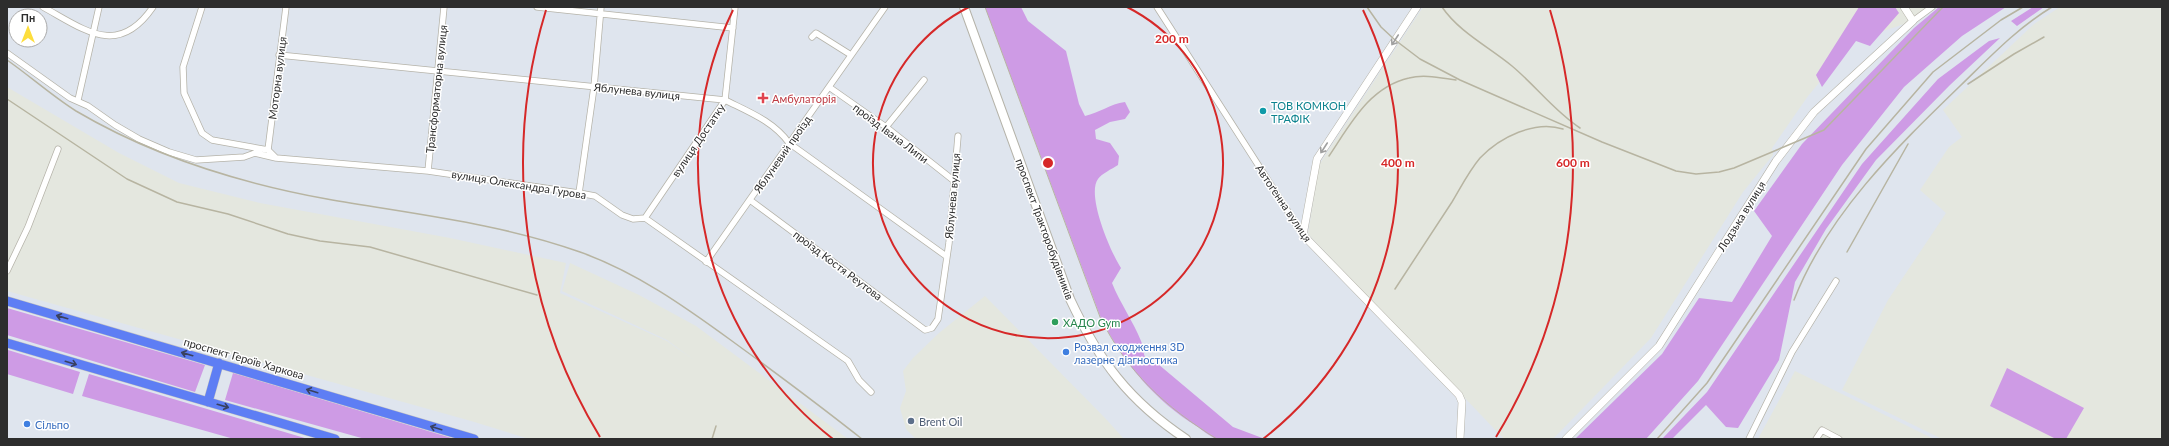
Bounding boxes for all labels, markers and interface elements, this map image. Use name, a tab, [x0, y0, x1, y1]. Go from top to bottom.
north arrow	[8, 8, 48, 48]
text: Пн	[21, 11, 35, 24]
street label: Трансформаторна вулиця	[423, 24, 449, 154]
text: 200 m	[1155, 31, 1189, 46]
one-way arrow	[1391, 34, 1400, 45]
street label: Моторна вулиця	[265, 36, 289, 120]
street label: Яблунева вулиця	[592, 80, 681, 102]
marker: Амбулаторія	[757, 92, 769, 104]
place label: Амбулаторія	[772, 92, 836, 105]
place label: ТОВ КОМКОН ТРАФІК	[1271, 99, 1346, 125]
street label: проїзд Івана Липи	[851, 100, 931, 166]
street label: вулиця Достатку	[669, 101, 728, 179]
marker: ТОВ КОМКОН ТРАФІК	[1258, 106, 1268, 116]
street label: Яблуневий проїзд	[750, 113, 814, 196]
one-way arrow	[1320, 143, 1328, 154]
street label: Яблунева вулиця	[942, 152, 962, 241]
text: 400 m	[1381, 155, 1415, 170]
text: 600 m	[1556, 155, 1590, 170]
centre of rings	[1041, 156, 1055, 170]
street label: проспект Тракторобудівників	[1013, 157, 1077, 301]
street label: Автоґенна вулиця	[1253, 162, 1315, 244]
street label: вулиця Олександра Гурова	[451, 167, 587, 201]
street label: Лодзька вулиця	[1714, 179, 1768, 254]
street label: проїзд Костя Реутова	[791, 227, 885, 303]
one-way arrow	[56, 313, 69, 320]
place label: ХАДО Gym	[1063, 316, 1120, 329]
marker: ХАДО Gym	[1050, 317, 1060, 327]
street label: проспект Героїв Харкова	[182, 335, 306, 381]
place label: Розвал сходження 3D лазерне діагностика	[1074, 340, 1185, 366]
marker: Розвал сходження 3D лазерне діагностика	[1061, 347, 1071, 357]
one-way arrow	[181, 350, 194, 357]
one-way arrow	[64, 360, 77, 367]
one-way arrow	[305, 387, 318, 394]
one-way arrow	[216, 403, 229, 410]
place label: Brent Oil	[919, 415, 962, 428]
marker: Brent Oil	[906, 416, 916, 426]
place label: Сільпо	[35, 418, 69, 431]
marker: Сільпо	[22, 419, 32, 429]
one-way arrow	[430, 424, 443, 431]

